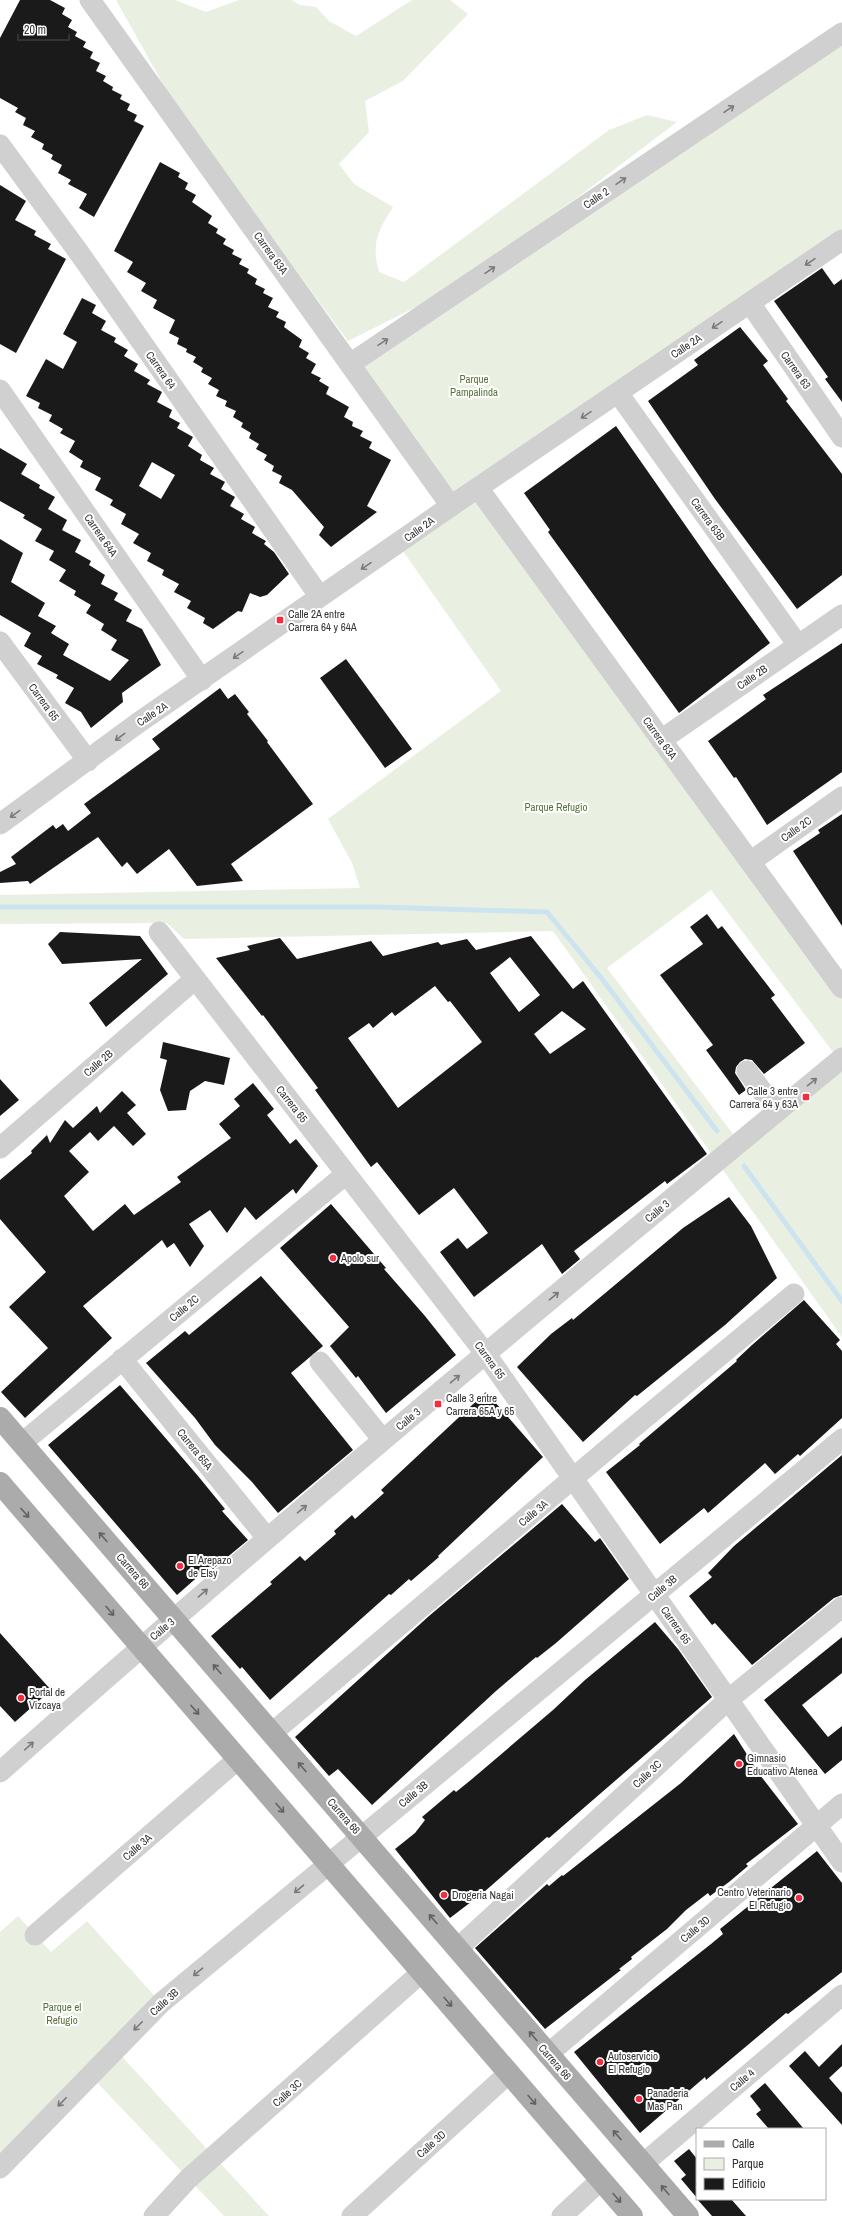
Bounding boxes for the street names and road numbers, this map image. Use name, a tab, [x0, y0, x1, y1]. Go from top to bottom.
street label: Calle 2	[580, 184, 612, 212]
street label: Carrera 63A	[251, 229, 292, 278]
street label: Calle 2A	[668, 330, 705, 361]
street label: Carrera 64	[143, 348, 179, 392]
street label: Carrera 63	[778, 348, 814, 392]
street label: Carrera 63B	[688, 495, 728, 543]
street label: Carrera 64A	[81, 511, 121, 560]
street label: Calle 2A	[401, 513, 438, 545]
street label: Calle 2B	[734, 661, 770, 693]
street label: Carrera 65	[26, 680, 62, 724]
street label: Calle 2A	[134, 698, 171, 729]
street label: Carrera 63A	[640, 714, 681, 763]
street label: Calle 2C	[778, 813, 815, 845]
street label: Calle 2B	[81, 1047, 115, 1079]
street label: Carrera 65	[273, 1083, 311, 1125]
street label: Calle 3	[642, 1197, 672, 1225]
street label: Calle 2C	[166, 1291, 202, 1324]
street label: Carrera 65	[472, 1338, 508, 1382]
street label: Calle 3	[393, 1405, 423, 1433]
street label: Carrera 65A	[174, 1426, 217, 1473]
street label: Calle 3A	[515, 1496, 551, 1529]
street label: Carrera 66	[114, 1550, 152, 1592]
street label: Calle 3B	[644, 1572, 680, 1604]
street label: Carrera 65	[658, 1603, 694, 1647]
street label: Calle 3	[147, 1615, 177, 1643]
street label: Calle 3C	[630, 1757, 665, 1791]
street label: Calle 3B	[395, 1778, 431, 1810]
street label: Carrera 66	[325, 1795, 363, 1837]
street label: Calle 3A	[120, 1830, 155, 1863]
street label: Calle 3D	[677, 1913, 713, 1945]
street label: Calle 3B	[147, 1985, 181, 2019]
street label: Carrera 66	[536, 2041, 574, 2083]
street label: Calle 4	[727, 2066, 757, 2094]
street label: Calle 3C	[269, 2076, 305, 2110]
street label: Calle 3D	[413, 2127, 449, 2161]

